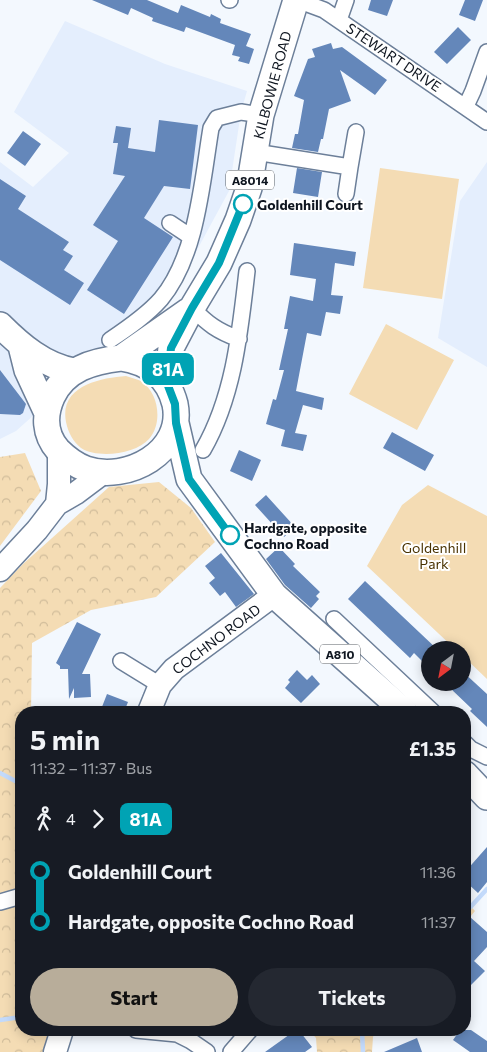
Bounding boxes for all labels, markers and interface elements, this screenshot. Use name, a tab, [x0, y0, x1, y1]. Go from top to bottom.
street label: STEWART DRIVE	[343, 19, 445, 95]
street label: KILBOWIE ROAD	[249, 29, 295, 141]
road number: A8014	[226, 170, 274, 190]
marker: Goldenhill Court	[233, 194, 253, 214]
place label: Goldenhill Court	[257, 196, 363, 213]
line badge: 81A	[139, 353, 197, 385]
text: 81A	[152, 358, 184, 380]
place label: Hardgate, opposite Cochno Road	[244, 519, 367, 552]
marker: Hardgate, opposite Cochno Road	[220, 525, 240, 545]
park label: Goldenhill Park	[402, 539, 466, 572]
street label: COCHNO ROAD	[169, 600, 263, 678]
north arrow	[421, 641, 471, 691]
map controls	[421, 641, 471, 691]
road number: A810	[320, 644, 360, 664]
text: 5 min	[30, 722, 100, 756]
text: £1.35	[409, 737, 456, 760]
text: 11:32 – 11:37 · Bus	[30, 758, 152, 777]
icon: walk	[30, 805, 58, 833]
icon: forward	[84, 805, 112, 833]
text: 81A	[130, 808, 162, 830]
text: 4	[66, 809, 76, 828]
text: Goldenhill Court	[68, 860, 212, 883]
text: 11:36	[420, 862, 456, 881]
text: Hardgate, opposite Cochno Road	[68, 910, 354, 933]
text: 11:37	[421, 912, 456, 931]
button: Start	[30, 968, 238, 1026]
button: Tickets	[248, 968, 456, 1026]

